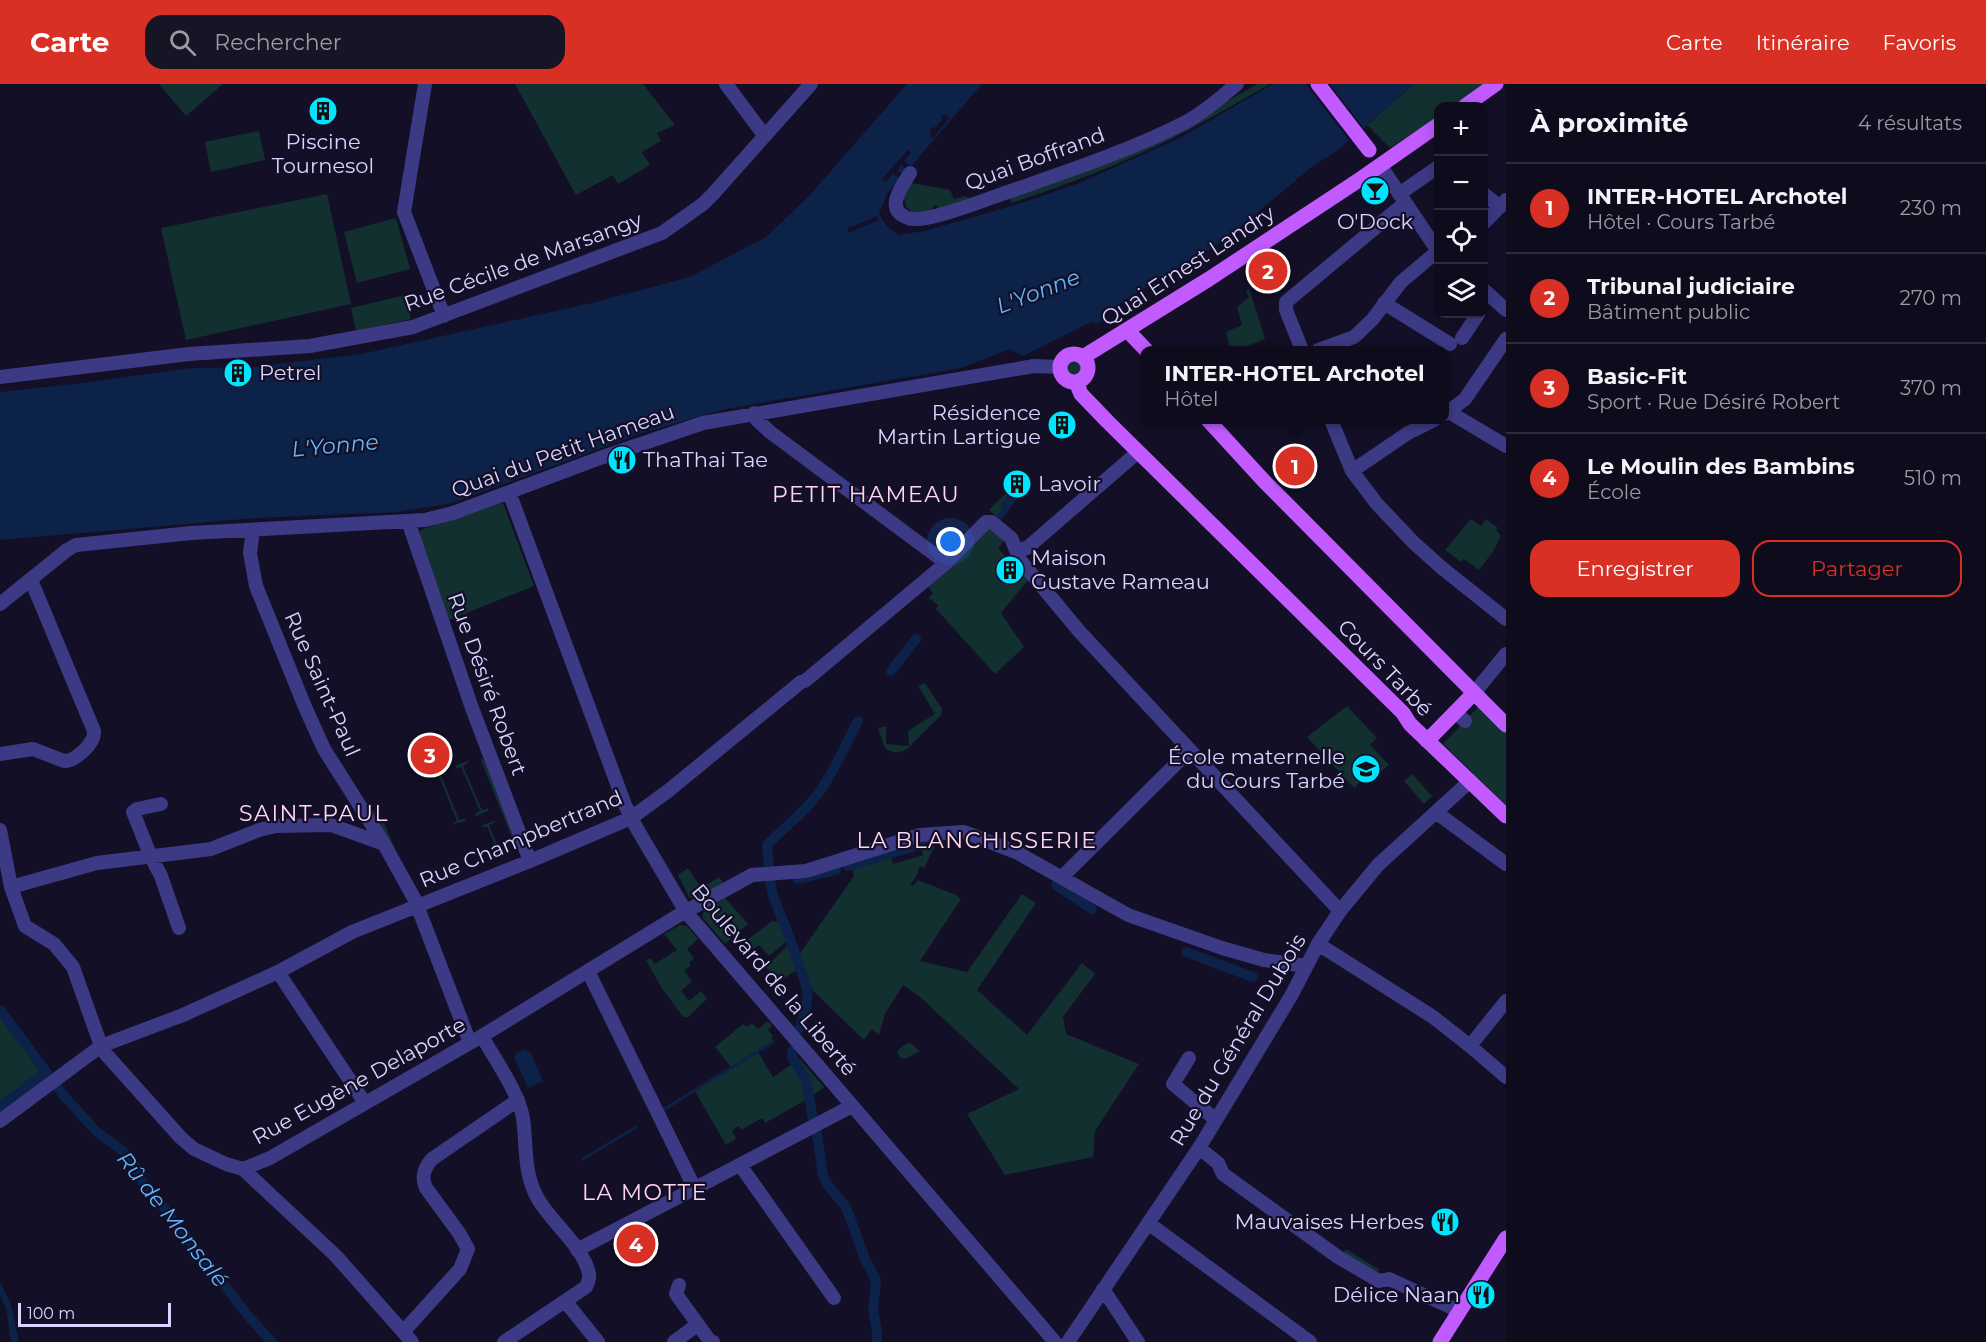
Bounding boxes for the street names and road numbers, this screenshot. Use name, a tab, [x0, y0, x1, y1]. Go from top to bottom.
street label: Quai Boffrand	[962, 122, 1108, 195]
street label: Quai Ernest Landry	[1096, 200, 1280, 331]
street label: Rue Cécile de Marsangy	[400, 207, 646, 316]
street label: Quai du Petit Hameau	[448, 399, 678, 503]
street label: Rue Désiré Robert	[443, 589, 532, 778]
street label: Rue Saint-Paul	[279, 608, 366, 760]
street label: Cours Tarbé	[1333, 614, 1438, 721]
street label: Rue Champbertrand	[416, 784, 626, 893]
street label: Boulevard de la Liberté	[687, 879, 862, 1081]
street label: Rue du Général Dubois	[1164, 929, 1311, 1150]
street label: Rue Eugène Delaporte	[248, 1011, 470, 1150]

